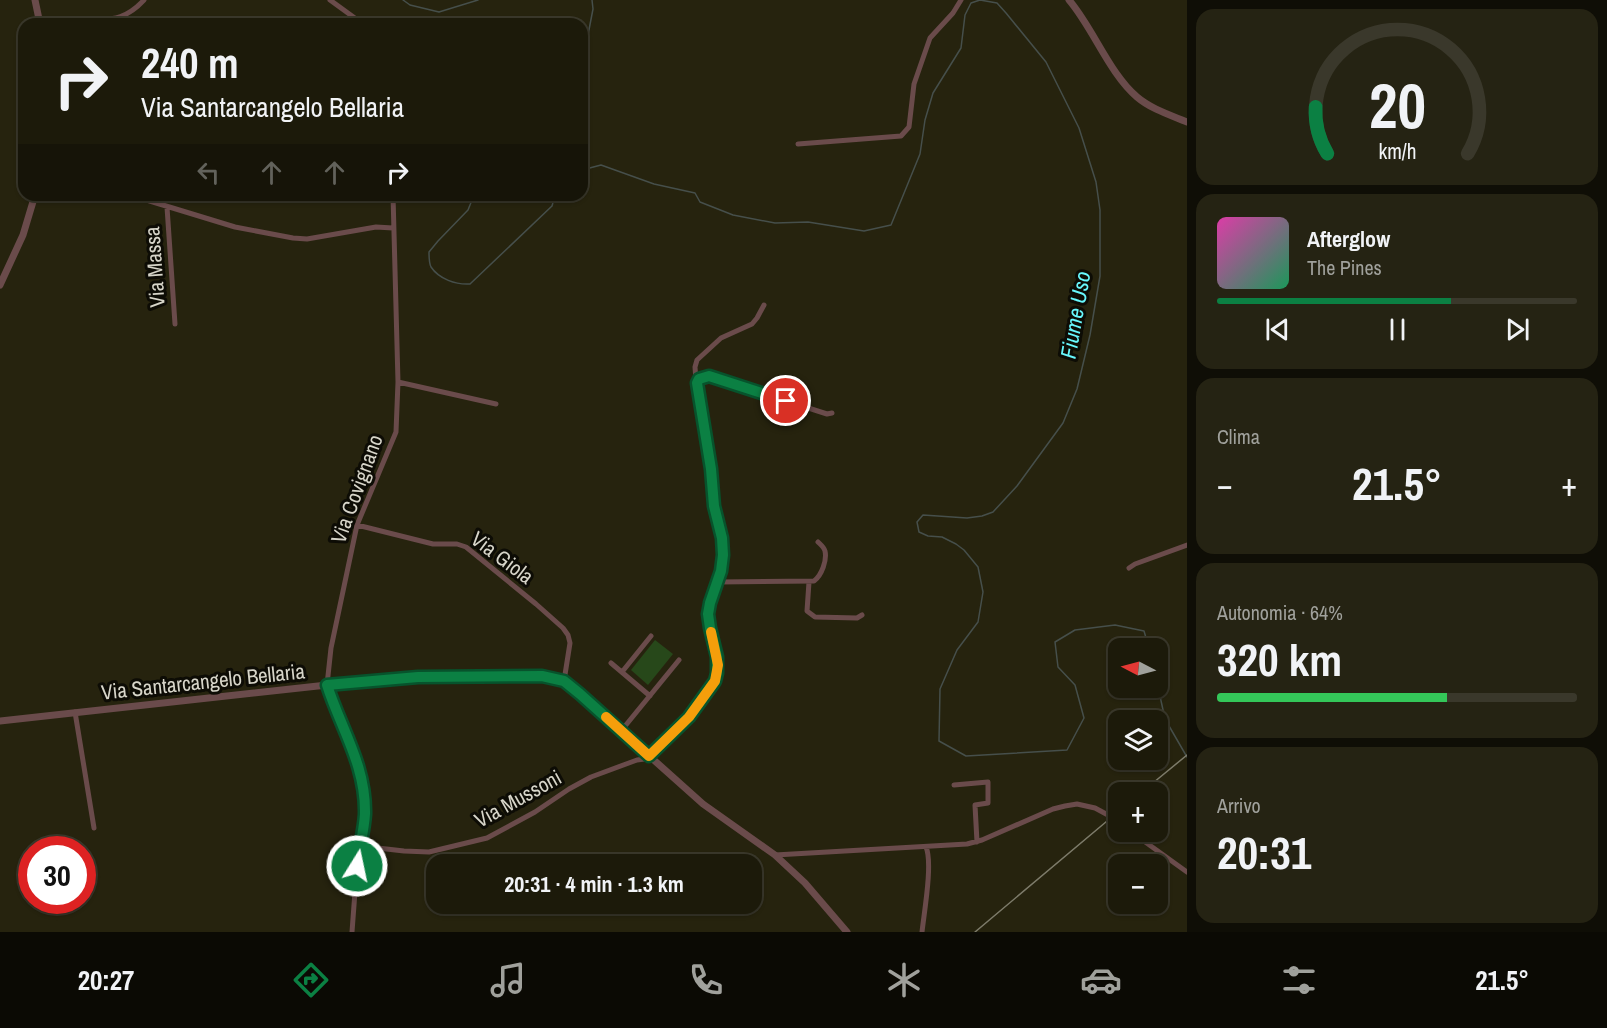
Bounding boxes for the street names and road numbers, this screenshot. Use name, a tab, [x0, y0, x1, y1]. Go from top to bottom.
street label: Via Massa	[137, 225, 172, 308]
street label: Via Covignano	[323, 430, 390, 547]
street label: Via Giola	[465, 525, 540, 591]
street label: Via Santarcangelo Bellaria	[100, 656, 307, 707]
street label: Via Mussoni	[469, 763, 567, 834]

